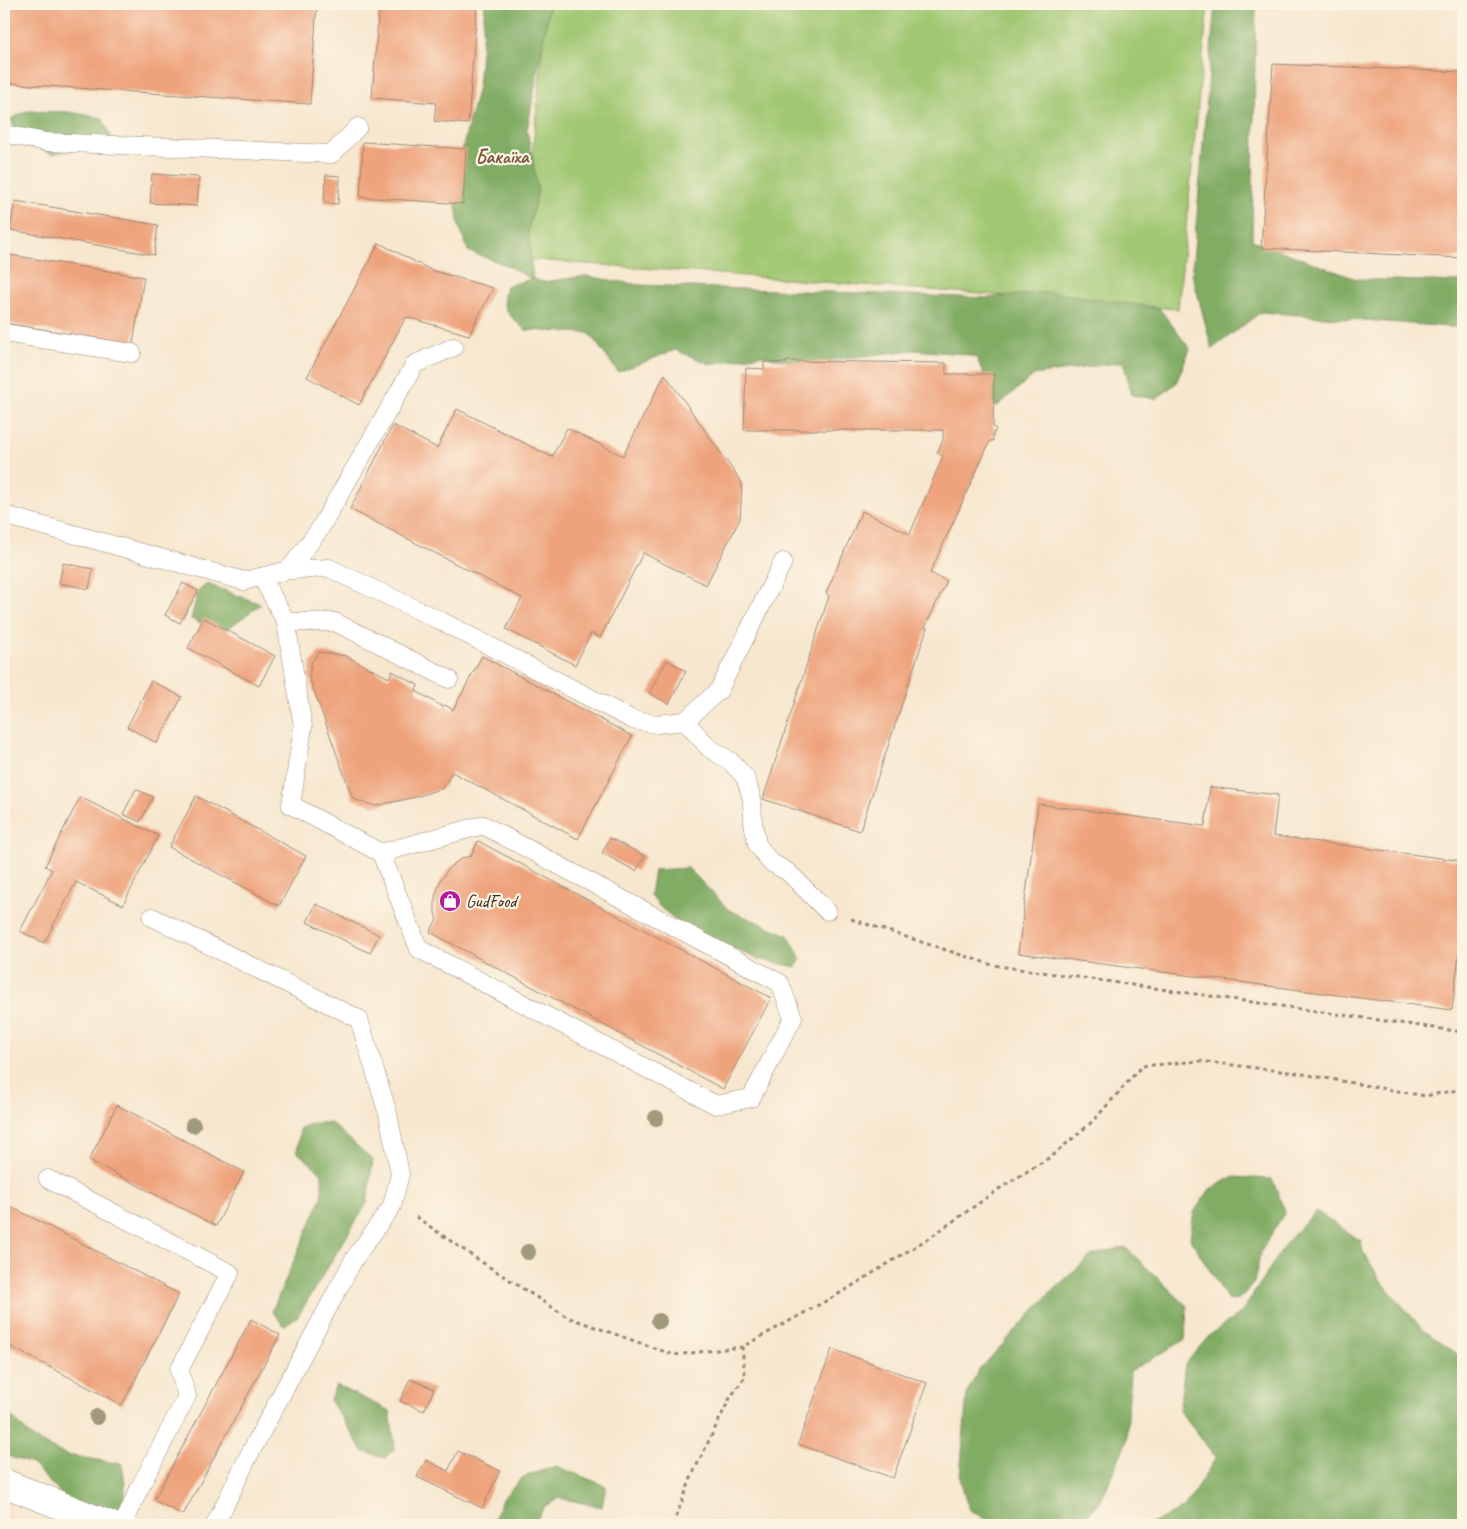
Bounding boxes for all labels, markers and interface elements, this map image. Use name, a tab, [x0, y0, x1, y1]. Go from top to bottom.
district label: Бакаїха	[476, 145, 530, 169]
shop icon: GudFood	[438, 889, 462, 913]
place label: GudFood	[466, 890, 519, 912]

